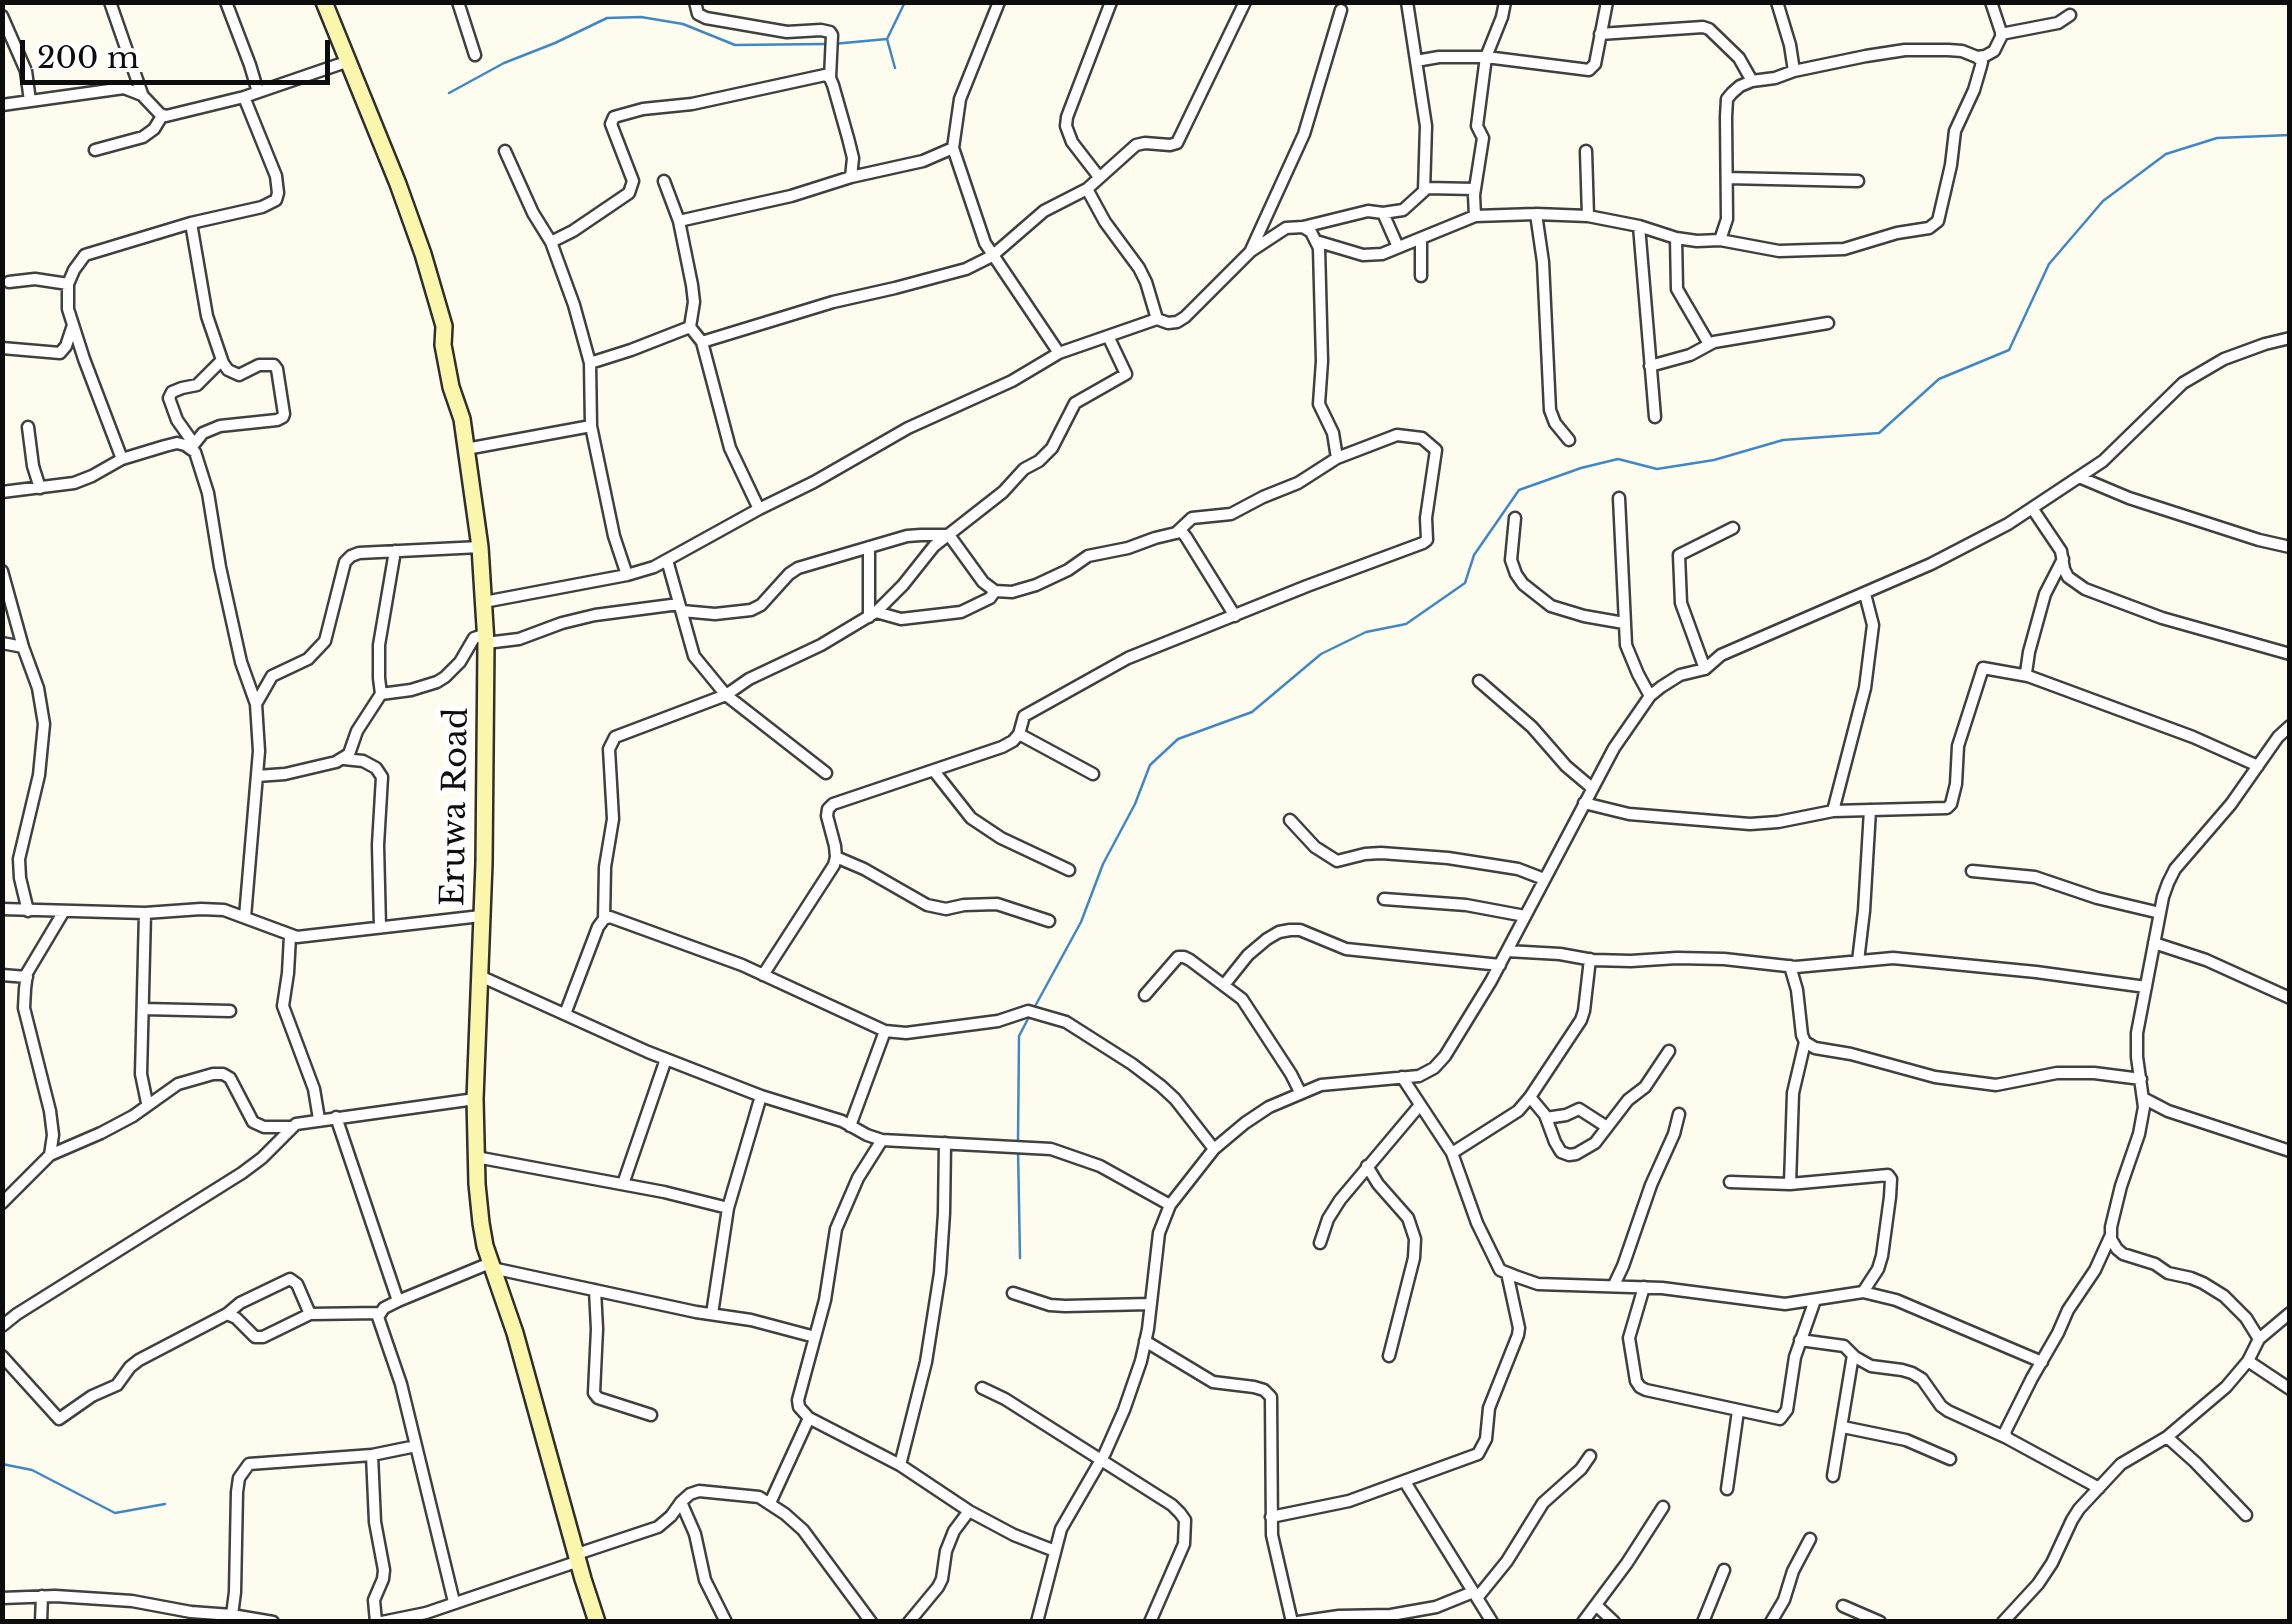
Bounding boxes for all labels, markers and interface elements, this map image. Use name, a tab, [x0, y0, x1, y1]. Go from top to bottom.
scale bar	[25, 20, 335, 82]
text: 200 m	[37, 39, 139, 76]
street label: Eruwa Road	[435, 707, 477, 907]

